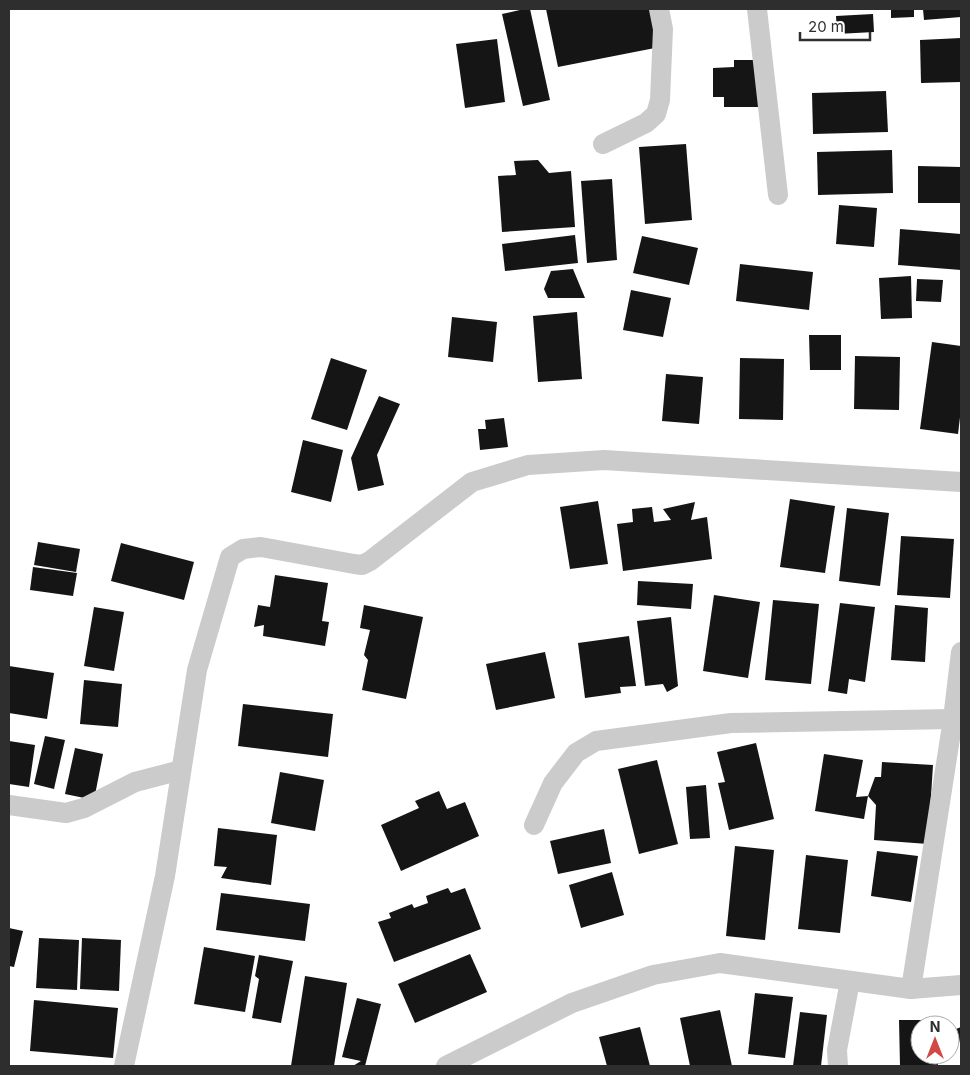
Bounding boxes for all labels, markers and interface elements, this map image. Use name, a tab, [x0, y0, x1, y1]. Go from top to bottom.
scale bar	[800, 10, 870, 42]
text: 20 m	[808, 17, 844, 36]
north arrow	[910, 1015, 960, 1065]
text: N	[930, 1018, 940, 1035]

